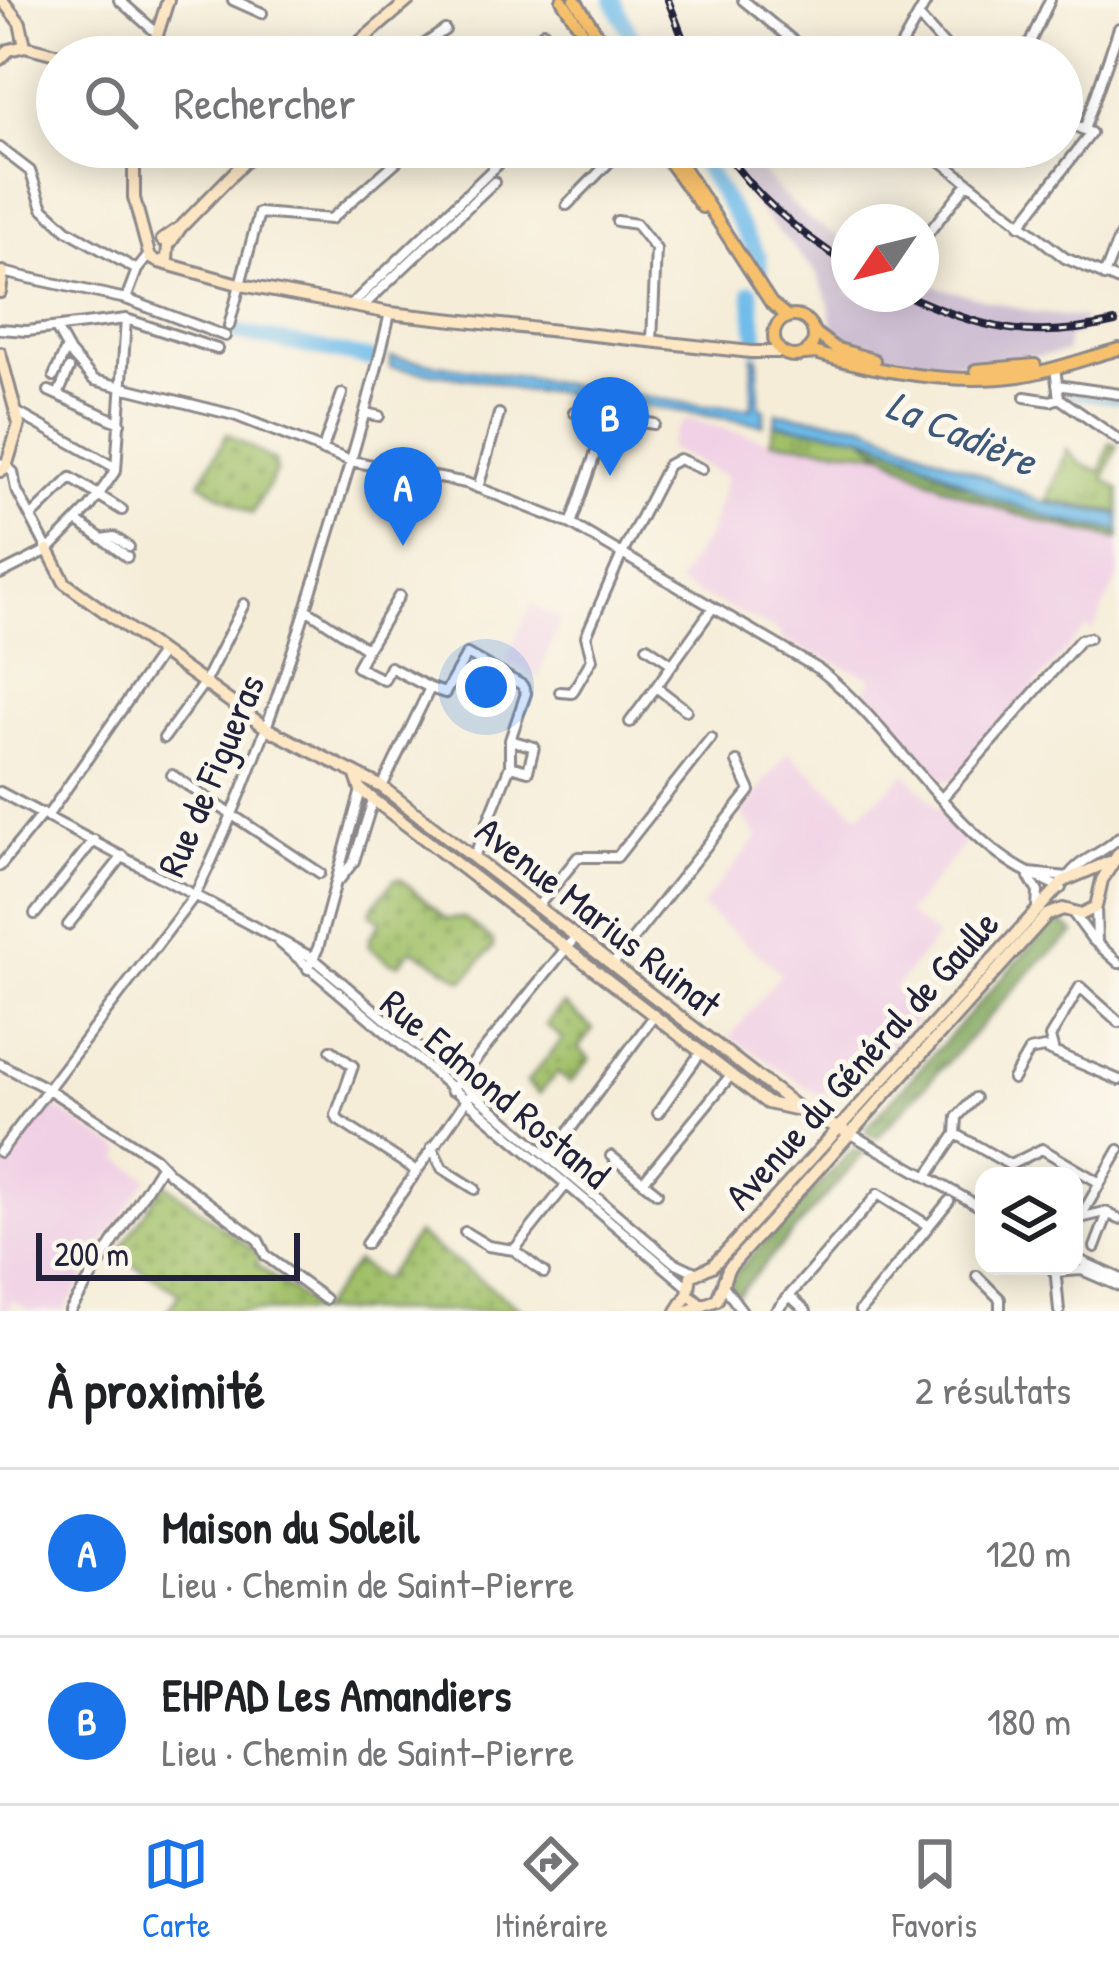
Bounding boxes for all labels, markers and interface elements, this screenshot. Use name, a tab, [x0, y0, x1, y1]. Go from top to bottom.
search box	[36, 36, 1083, 168]
icon: search	[78, 69, 144, 135]
text: Rechercher	[174, 72, 356, 133]
north arrow	[831, 204, 939, 312]
water label: La Cadière	[879, 375, 1047, 490]
pin: B	[571, 377, 649, 476]
pin: A	[364, 447, 442, 546]
your location	[456, 657, 516, 717]
street label: Rue de Figueras	[144, 666, 276, 884]
street label: Avenue Marius Ruinat	[465, 803, 733, 1029]
street label: Avenue du Général de Gaulle	[712, 898, 1010, 1220]
street label: Rue Edmond Rostand	[370, 976, 622, 1200]
map controls	[975, 1167, 1083, 1275]
button: layers	[975, 1167, 1083, 1275]
scale bar	[36, 1227, 300, 1280]
text: 200 m	[54, 1232, 129, 1276]
text: À proximité	[48, 1355, 265, 1424]
text: 2 résultats	[915, 1363, 1071, 1416]
text: Maison du Soleil	[162, 1496, 419, 1557]
text: A	[77, 1526, 97, 1579]
text: 120 m	[986, 1526, 1071, 1579]
text: Lieu · Chemin de Saint-Pierre	[162, 1557, 574, 1610]
text: EHPAD Les Amandiers	[162, 1664, 511, 1725]
text: B	[77, 1694, 97, 1747]
text: 180 m	[987, 1694, 1071, 1747]
text: Lieu · Chemin de Saint-Pierre	[162, 1725, 574, 1778]
tab: Carte	[142, 1831, 210, 1947]
tab: Itinéraire	[495, 1831, 608, 1947]
tab: Favoris	[892, 1831, 977, 1947]

